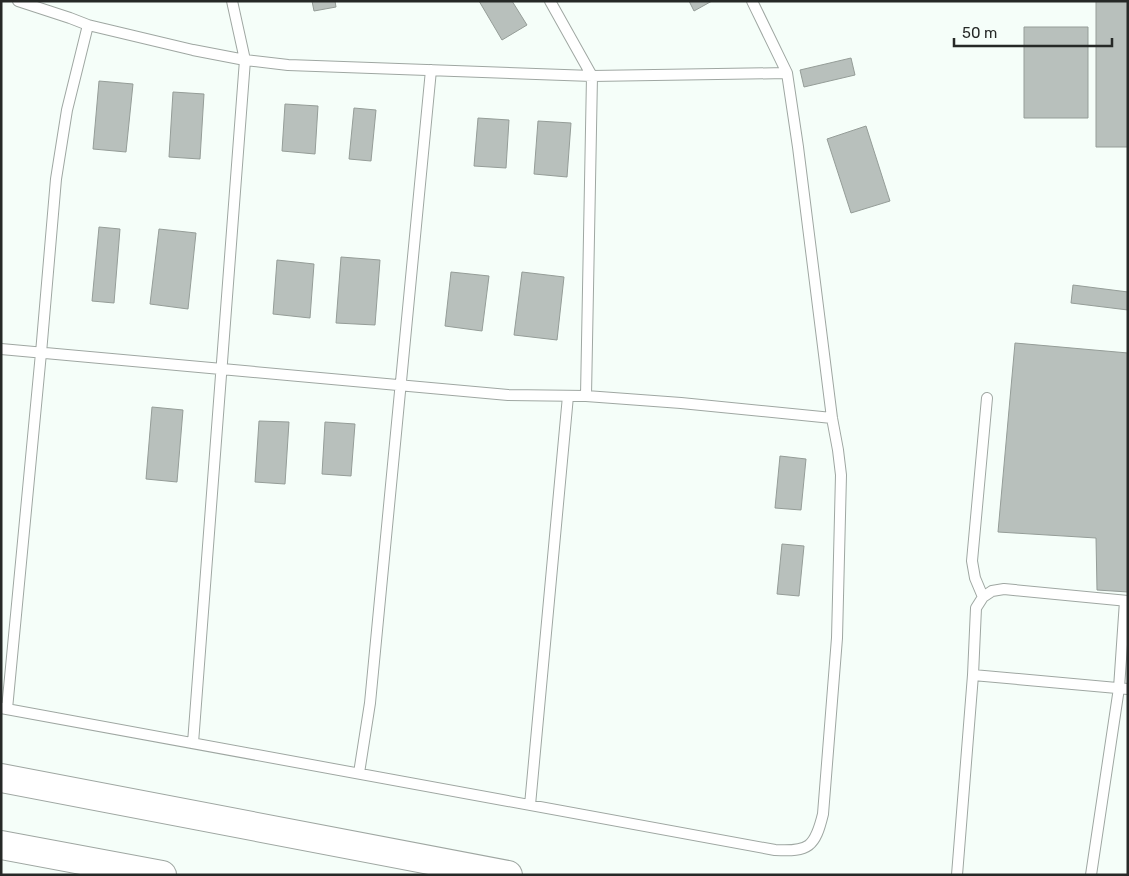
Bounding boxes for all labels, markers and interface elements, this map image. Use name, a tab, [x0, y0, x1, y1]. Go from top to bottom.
scale bar	[954, 15, 1112, 47]
text: 50 m	[962, 24, 997, 42]

